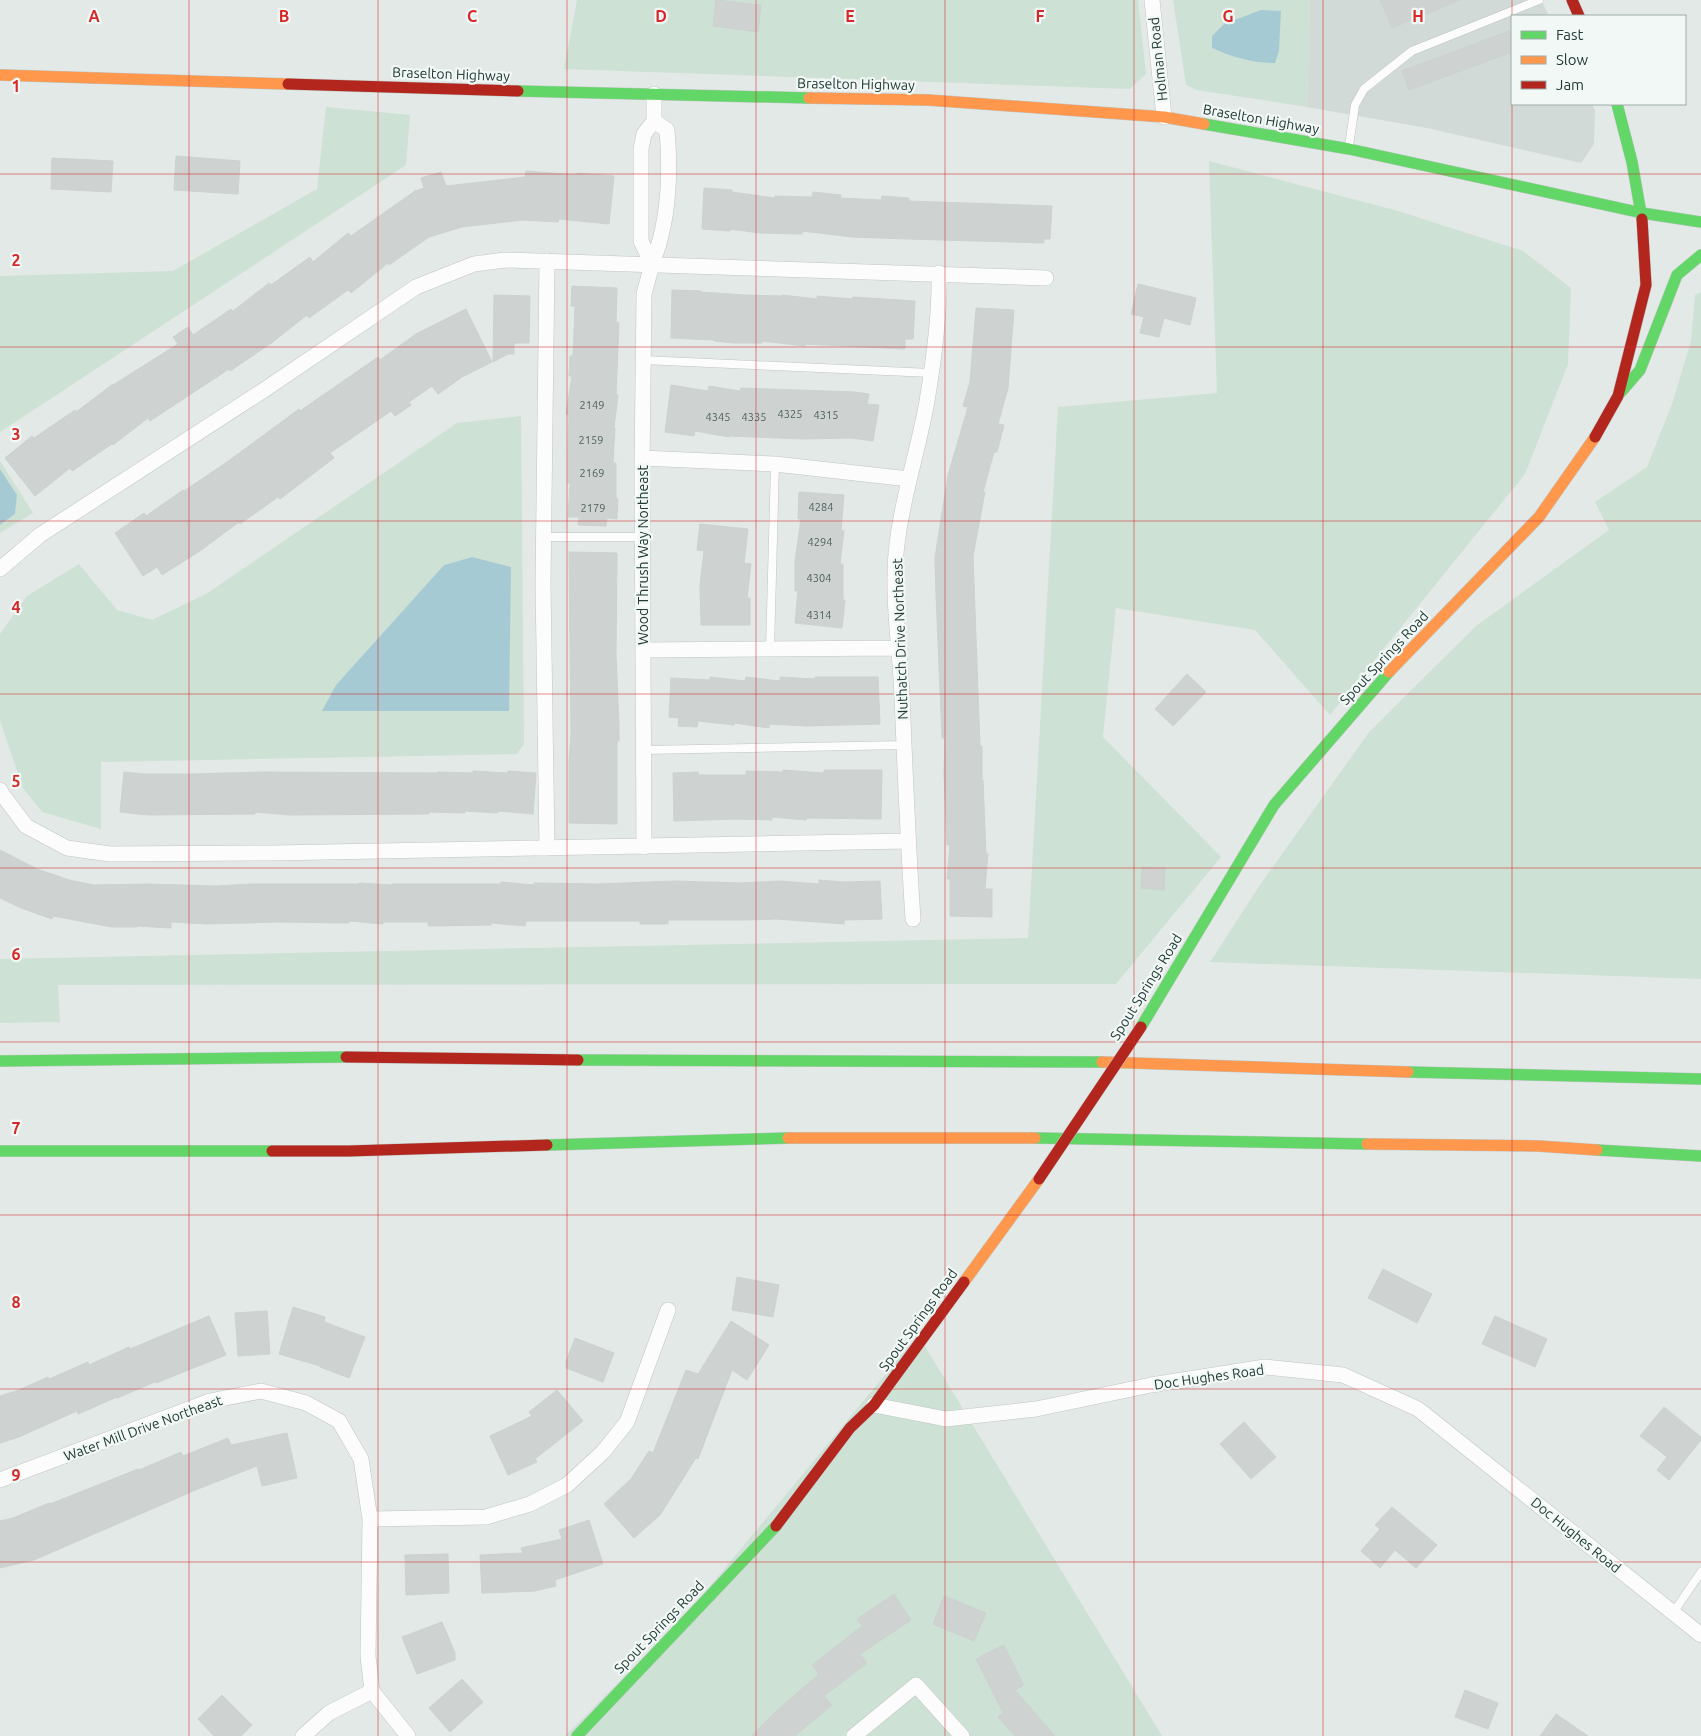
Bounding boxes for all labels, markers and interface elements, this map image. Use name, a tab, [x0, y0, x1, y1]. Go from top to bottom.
text: A	[88, 7, 100, 25]
text: B	[279, 7, 289, 25]
text: C	[467, 7, 477, 25]
text: D	[655, 7, 667, 25]
text: E	[845, 7, 855, 25]
text: F	[1036, 7, 1045, 25]
text: G	[1222, 7, 1234, 25]
text: H	[1412, 7, 1424, 25]
legend	[1511, 15, 1686, 105]
street label: Holman Road	[1146, 16, 1170, 102]
text: Fast	[1556, 26, 1584, 43]
text: Slow	[1556, 51, 1589, 68]
street label: Braselton Highway	[392, 64, 510, 84]
street label: Braselton Highway	[797, 75, 915, 93]
text: Jam	[1556, 76, 1584, 93]
text: 1	[11, 77, 21, 95]
street label: Braselton Highway	[1202, 101, 1321, 137]
text: 2	[11, 251, 21, 269]
house number: 2149	[580, 399, 604, 411]
house number: 4325	[778, 408, 802, 420]
house number: 4315	[814, 409, 838, 421]
house number: 4345	[706, 411, 730, 423]
house number: 4335	[742, 411, 766, 423]
text: 3	[11, 425, 21, 443]
house number: 2159	[579, 434, 603, 446]
street label: Wood Thrush Way Northeast	[635, 464, 651, 645]
house number: 2169	[580, 467, 604, 479]
house number: 4284	[809, 501, 833, 513]
house number: 2179	[581, 502, 605, 514]
house number: 4294	[808, 536, 832, 548]
street label: Nuthatch Drive Northeast	[889, 557, 911, 720]
house number: 4304	[807, 572, 831, 584]
text: 4	[11, 598, 21, 616]
street label: Spout Springs Road	[1336, 608, 1432, 708]
house number: 4314	[807, 609, 831, 621]
text: 5	[11, 772, 21, 790]
street label: Spout Springs Road	[1107, 931, 1185, 1043]
text: 6	[11, 945, 21, 963]
text: 7	[11, 1119, 21, 1137]
street label: Spout Springs Road	[876, 1266, 960, 1374]
text: 8	[11, 1293, 21, 1311]
street label: Doc Hughes Road	[1153, 1361, 1265, 1393]
street label: Water Mill Drive Northeast	[62, 1392, 225, 1464]
text: 9	[11, 1466, 21, 1484]
street label: Doc Hughes Road	[1528, 1494, 1624, 1576]
street label: Spout Springs Road	[611, 1577, 707, 1677]

